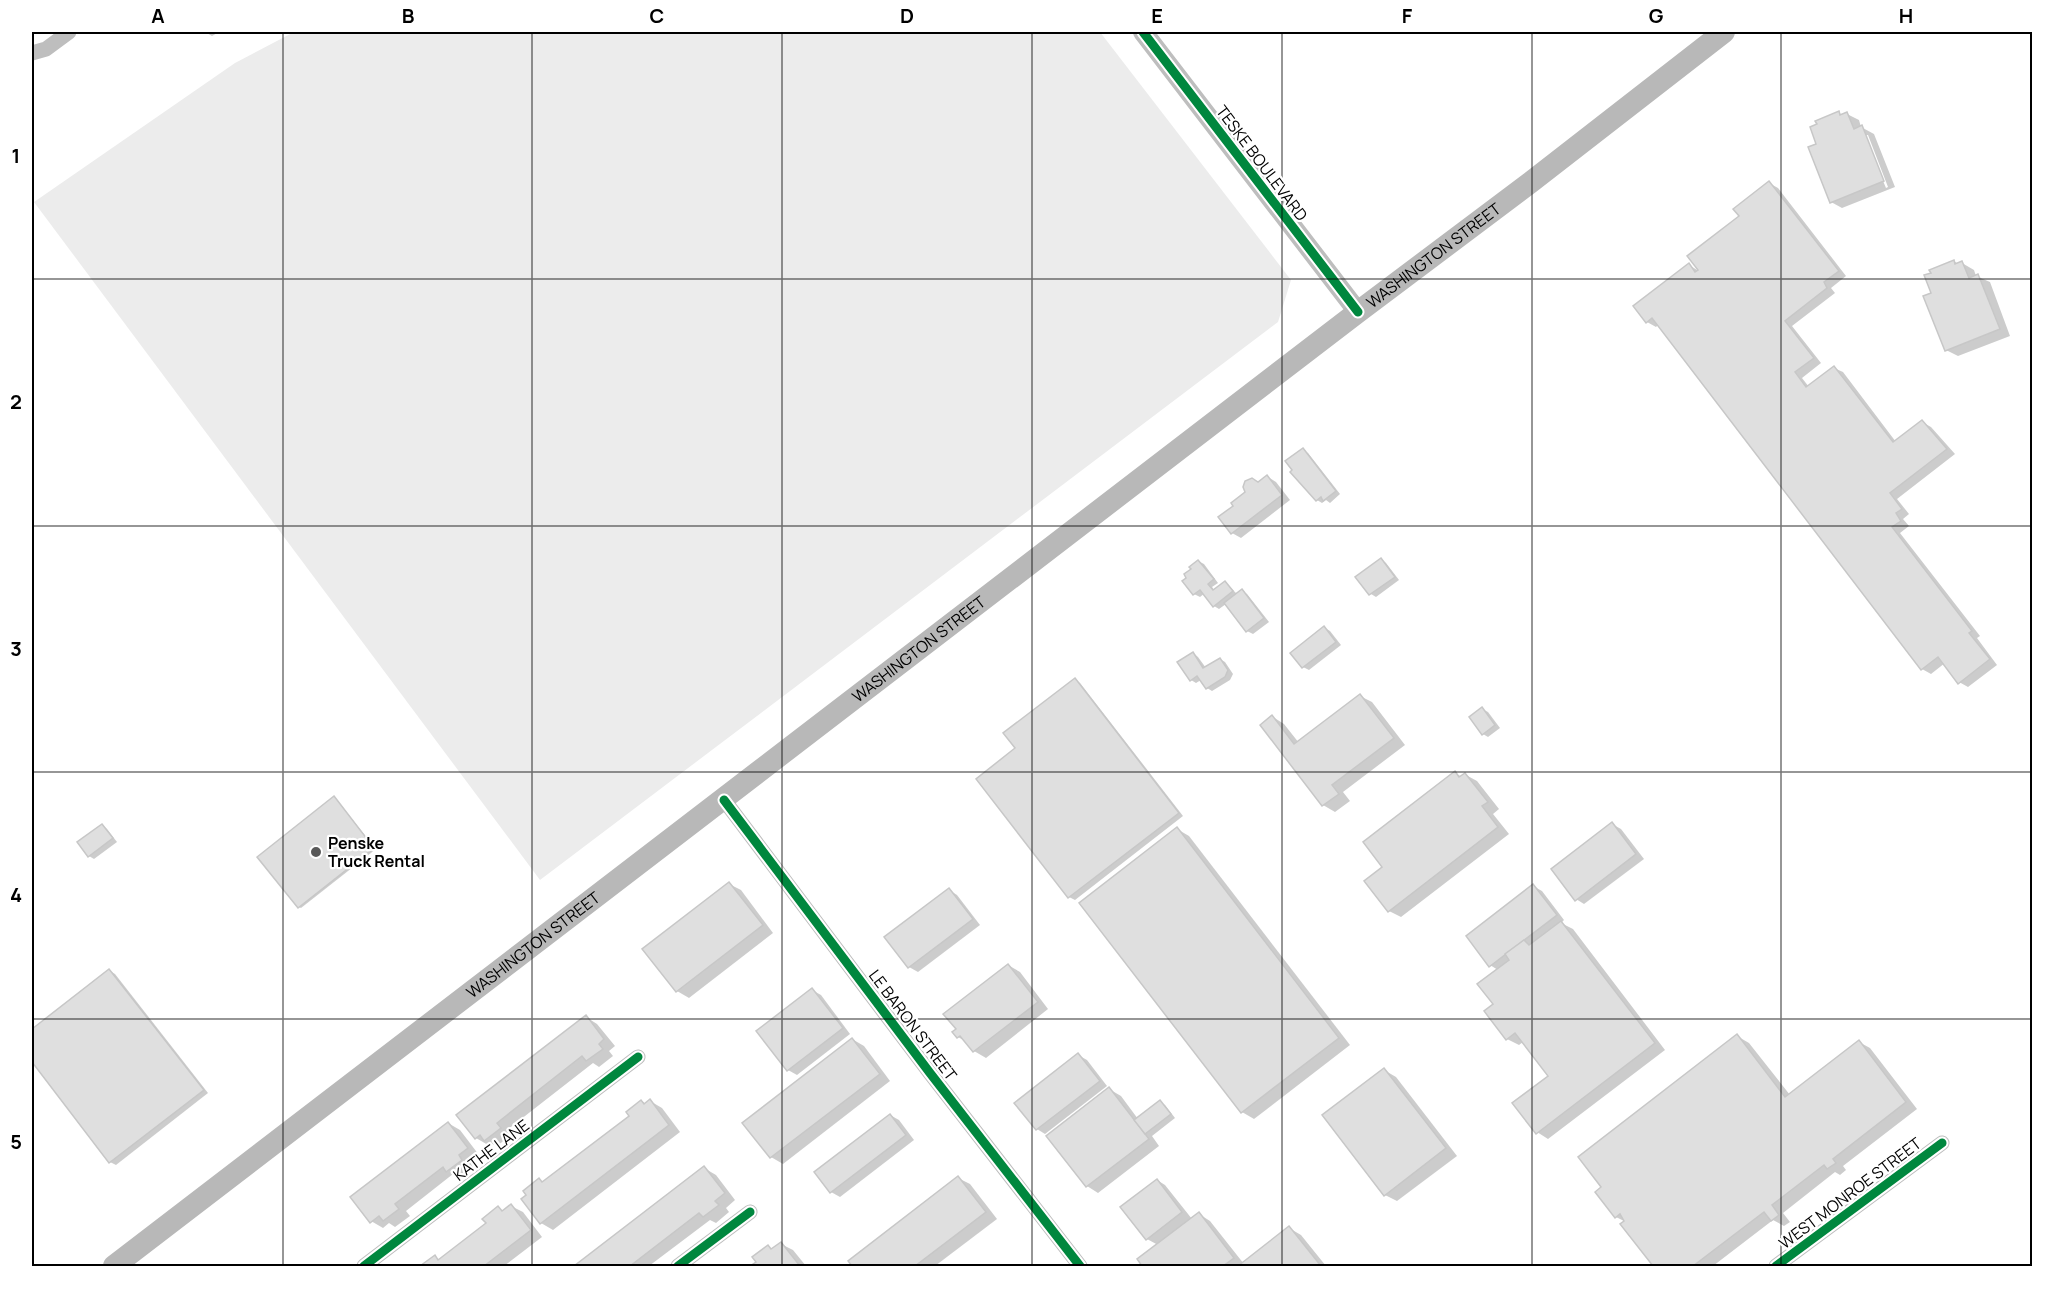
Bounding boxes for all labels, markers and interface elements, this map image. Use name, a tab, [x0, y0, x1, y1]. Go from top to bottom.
text: A	[151, 2, 165, 29]
text: B	[402, 2, 415, 29]
text: C	[650, 2, 664, 29]
text: D	[900, 2, 914, 29]
text: E	[1151, 2, 1163, 29]
text: F	[1402, 2, 1413, 29]
text: G	[1649, 2, 1664, 29]
text: H	[1899, 2, 1913, 29]
street label: TESKE BOULEVARD	[1211, 101, 1313, 225]
text: 1	[12, 142, 20, 169]
street label: WASHINGTON STREET	[1362, 197, 1505, 313]
text: 2	[10, 388, 22, 415]
street label: WASHINGTON STREET	[847, 590, 990, 707]
text: 3	[10, 635, 22, 662]
place label: Penske Truck Rental	[328, 832, 425, 872]
marker: Penske Truck Rental	[309, 845, 323, 859]
text: 4	[10, 881, 22, 908]
street label: WASHINGTON STREET	[462, 886, 605, 1003]
street label: LE BARON STREET	[864, 965, 962, 1085]
street label: KATHE LANE	[448, 1114, 534, 1186]
text: 5	[10, 1128, 22, 1155]
street label: WEST MONROE STREET	[1774, 1132, 1926, 1254]

